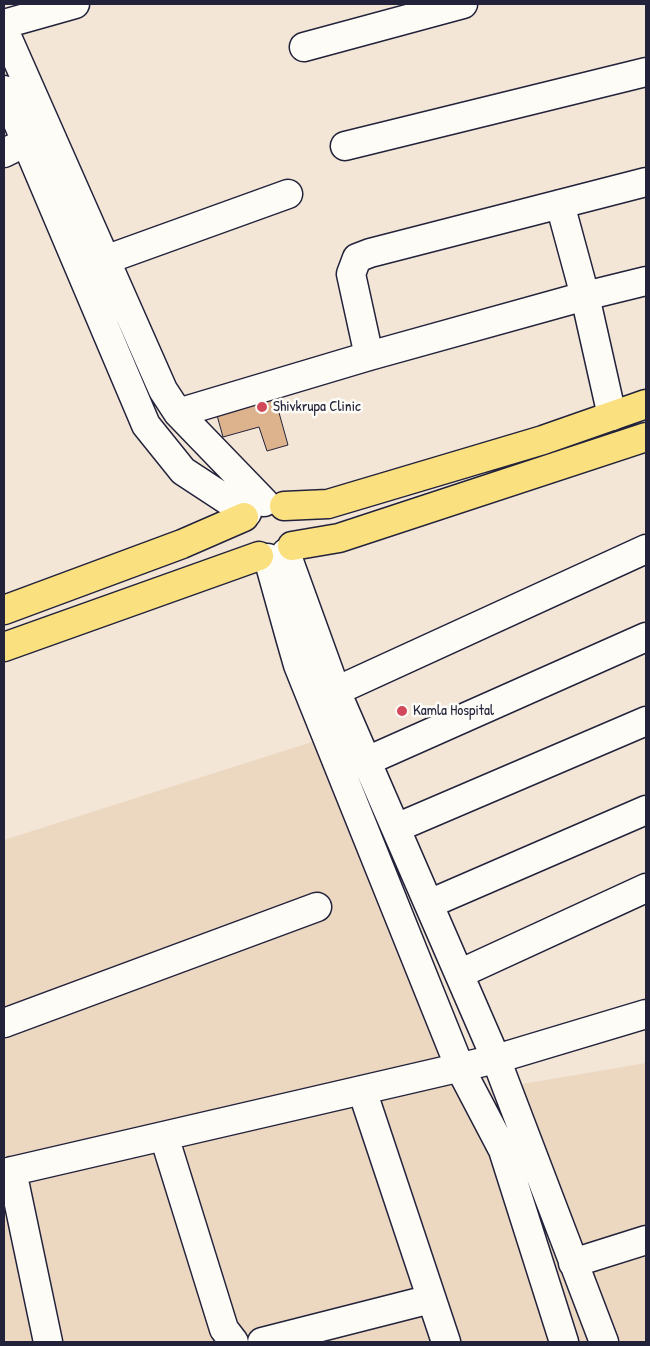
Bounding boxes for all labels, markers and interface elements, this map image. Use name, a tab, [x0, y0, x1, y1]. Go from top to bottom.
place label: Shivkrupa Clinic	[273, 398, 361, 416]
marker: Shivkrupa Clinic	[255, 400, 269, 414]
place label: Kamla Hospital	[413, 702, 494, 720]
marker: Kamla Hospital	[395, 704, 409, 718]

